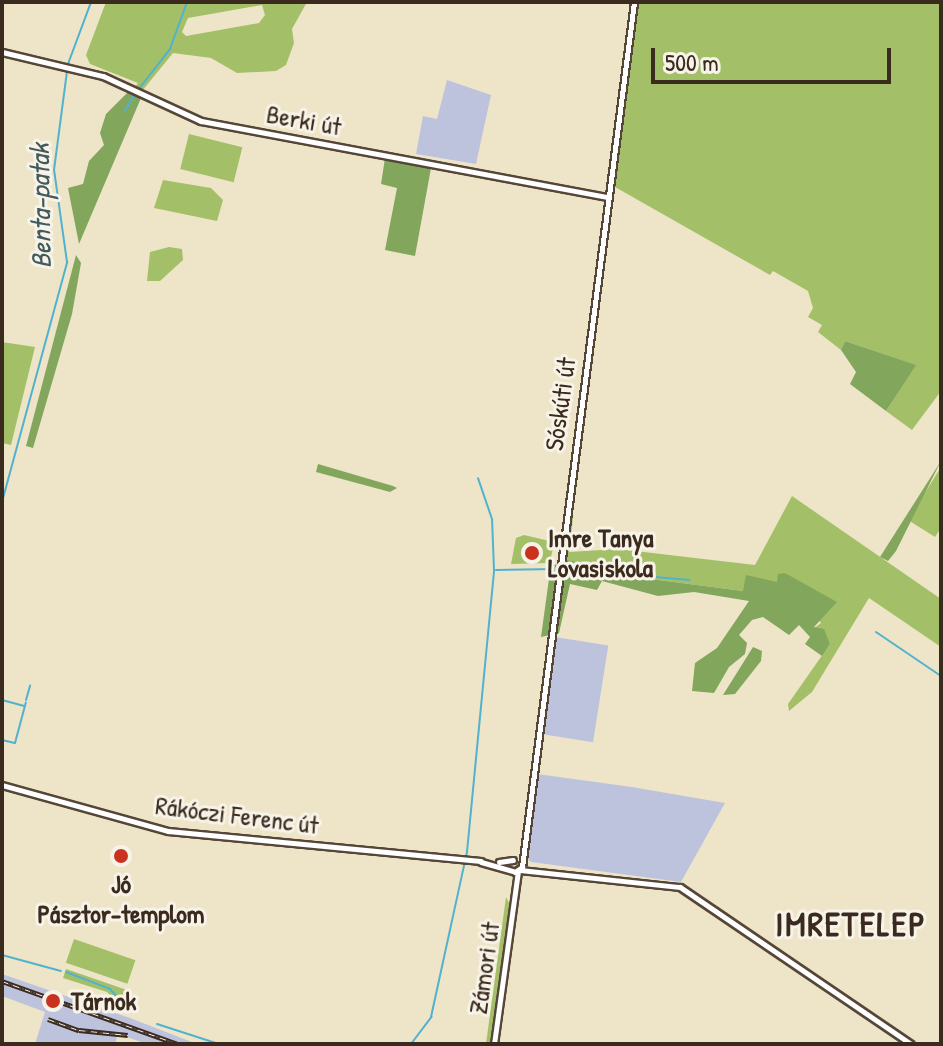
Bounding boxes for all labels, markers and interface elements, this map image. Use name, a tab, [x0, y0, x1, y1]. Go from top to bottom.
scale bar	[655, 32, 895, 82]
text: 500 m	[665, 46, 719, 78]
street label: Berki út	[264, 98, 344, 142]
water label: Benta-patak	[22, 143, 58, 269]
street label: Sóskúti út	[538, 355, 582, 453]
place label: Imre Tanya Lovasiskola	[548, 522, 653, 584]
marker: Imre Tanya Lovasiskola	[523, 544, 541, 562]
street label: Rákóczi Ferenc út	[154, 790, 320, 840]
marker: Jó Pásztor-templom	[112, 847, 130, 865]
place label: Jó Pásztor-templom	[38, 868, 204, 930]
district label: IMRETELEP	[775, 905, 927, 945]
street label: Zámori út	[462, 920, 506, 1016]
place label: Tárnok	[71, 985, 136, 1017]
marker: Tárnok	[42, 990, 64, 1012]

